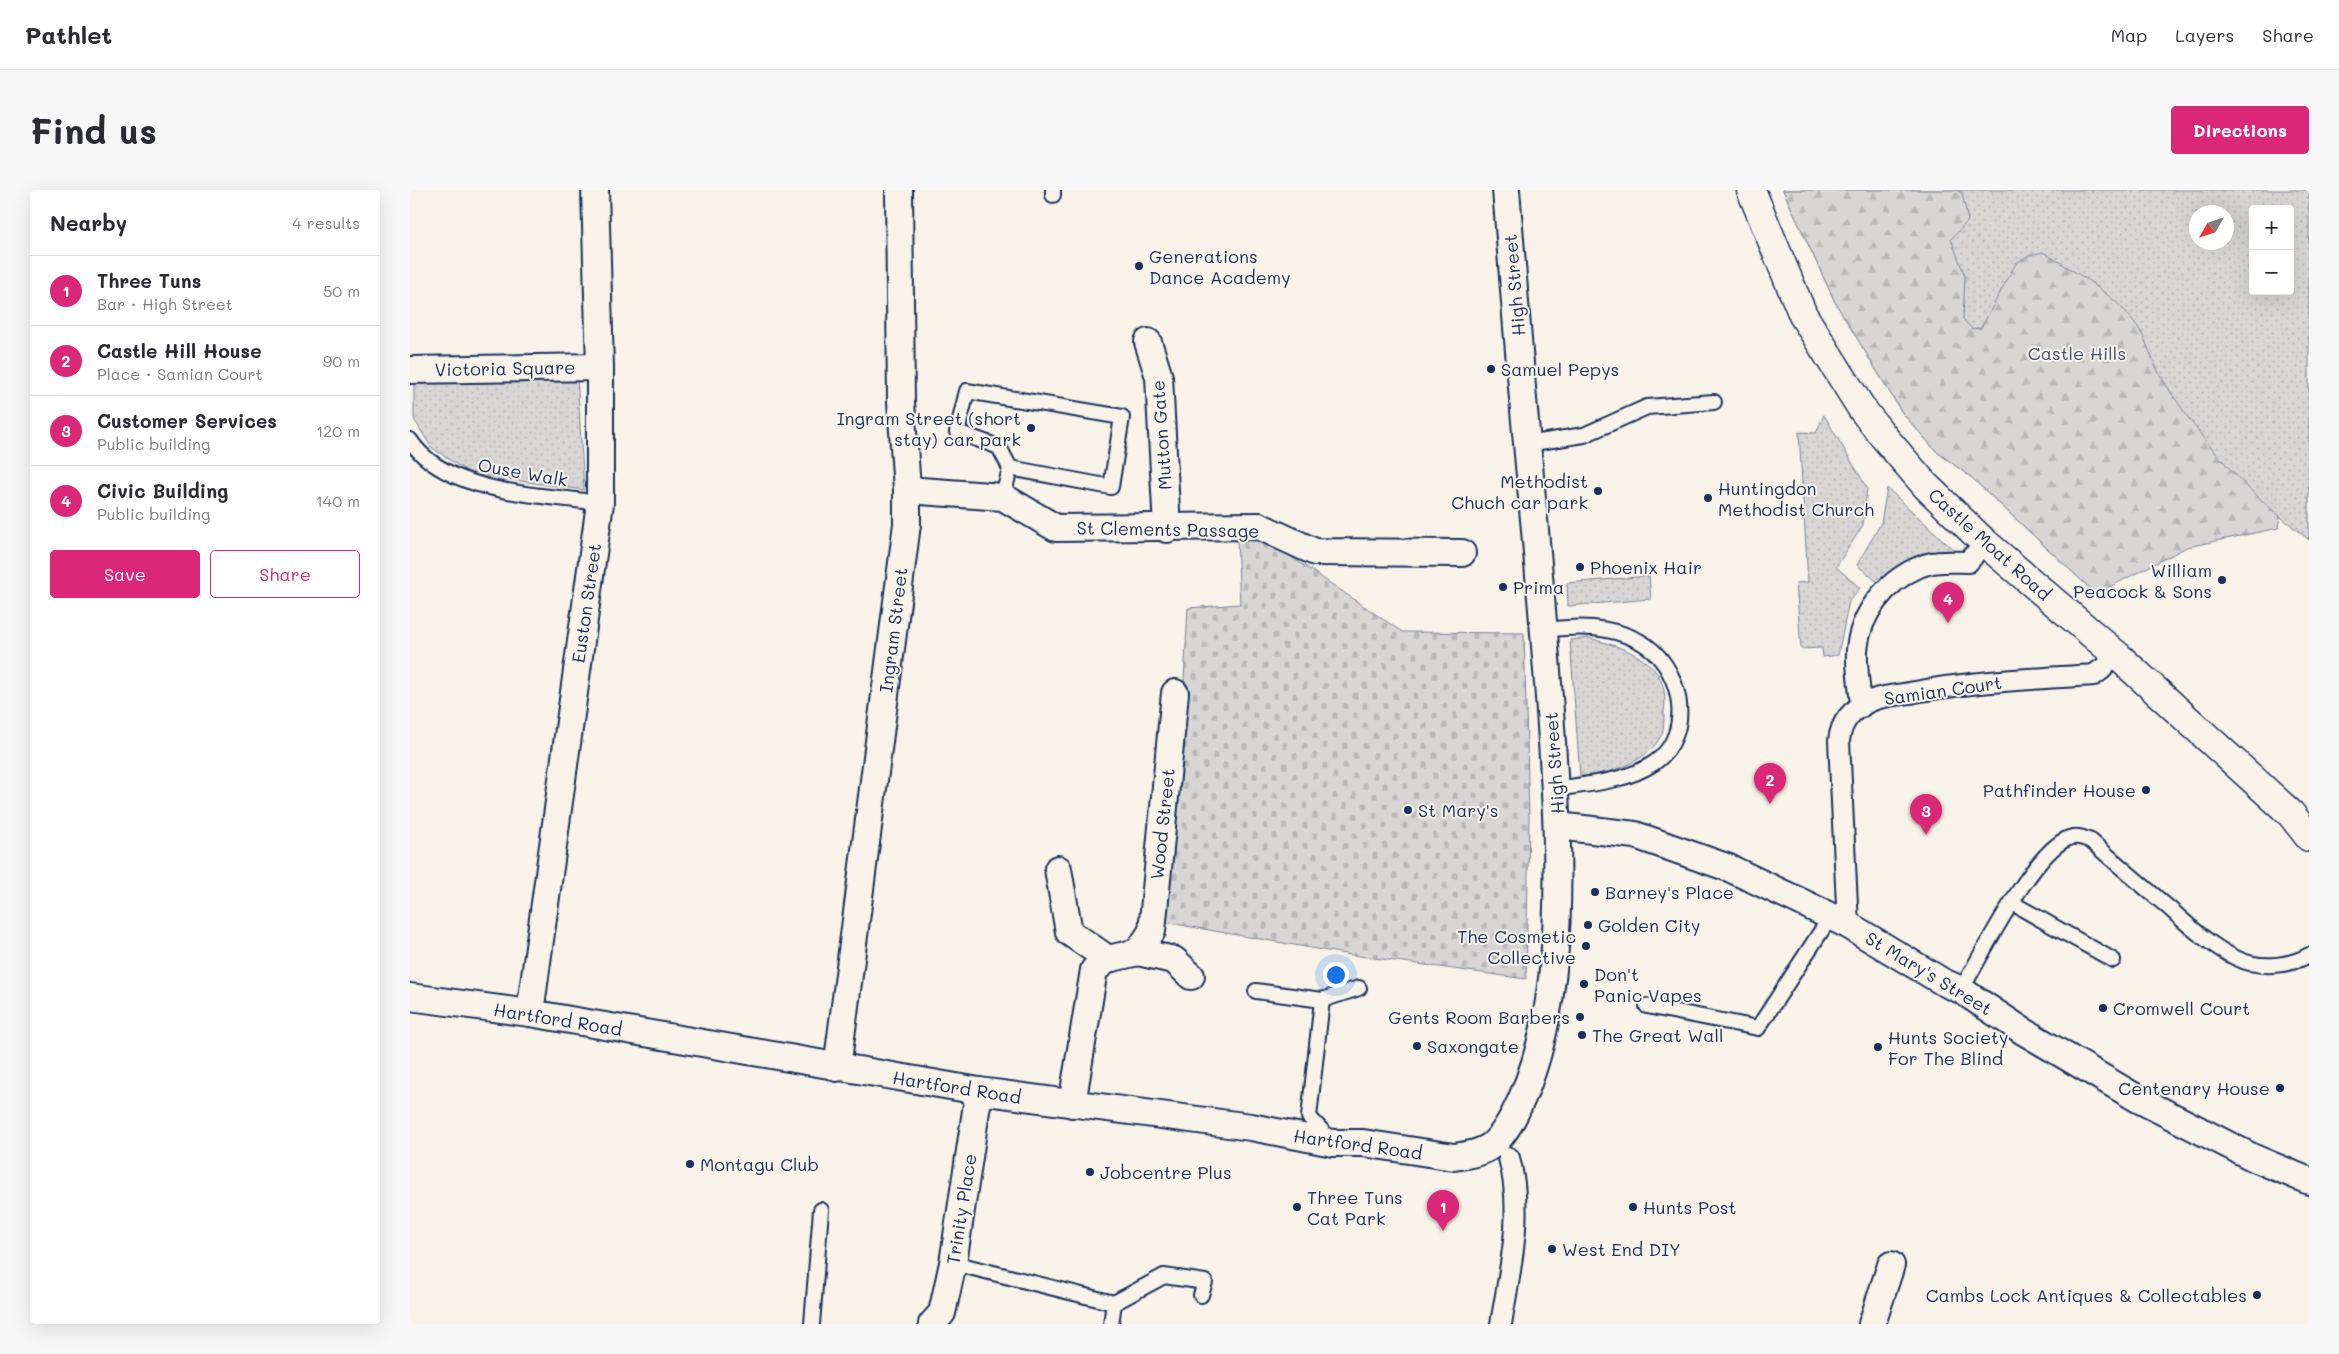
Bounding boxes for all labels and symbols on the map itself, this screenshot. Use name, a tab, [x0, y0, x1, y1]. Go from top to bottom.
north arrow	[2189, 205, 2234, 250]
street label: High Street	[1498, 233, 1530, 337]
place label: Generations Dance Academy	[1149, 244, 1291, 289]
marker: Generations Dance Academy	[1133, 260, 1145, 272]
park label: Castle Hills	[2028, 341, 2126, 365]
street label: Victoria Square	[434, 355, 576, 381]
place label: Samuel Pepys	[1501, 357, 1619, 381]
marker: Samuel Pepys	[1485, 363, 1497, 375]
street label: Mutton Gate	[1145, 379, 1177, 491]
place label: Ingram Street (short stay) car park	[837, 406, 1021, 451]
marker: Ingram Street (short stay) car park	[1025, 422, 1037, 434]
street label: Ouse Walk	[476, 452, 570, 492]
place label: Methodist Chuch car park	[1451, 469, 1588, 514]
place label: Huntingdon Methodist Church	[1718, 476, 1874, 521]
street label: Castle Moat Road	[1924, 483, 2056, 605]
marker: Methodist Chuch car park	[1592, 485, 1604, 497]
marker: Huntingdon Methodist Church	[1702, 492, 1714, 504]
street label: St Clements Passage	[1076, 515, 1260, 543]
street label: Euston Street	[566, 542, 606, 664]
place label: Phoenix Hair	[1590, 555, 1702, 579]
place label: William Peacock & Sons	[2073, 558, 2212, 603]
marker: Phoenix Hair	[1574, 561, 1586, 573]
street label: Ingram Street	[873, 566, 913, 694]
marker: William Peacock & Sons	[2216, 574, 2228, 586]
place label: Prima	[1513, 575, 1564, 599]
marker: Prima	[1497, 581, 1509, 593]
pin: 4	[1932, 582, 1964, 623]
street label: Samian Court	[1883, 670, 2003, 710]
street label: High Street	[1538, 711, 1570, 815]
pin: 2	[1754, 763, 1786, 804]
street label: Wood Street	[1144, 767, 1180, 881]
place label: Pathfinder House	[1983, 778, 2136, 802]
marker: Pathfinder House	[2140, 784, 2152, 796]
pin: 3	[1910, 794, 1942, 835]
place label: St Mary's	[1418, 798, 1499, 822]
marker: St Mary's	[1402, 804, 1414, 816]
place label: Barney's Place	[1605, 880, 1734, 904]
marker: Barney's Place	[1589, 886, 1601, 898]
place label: Golden City	[1598, 913, 1701, 937]
marker: Golden City	[1582, 919, 1594, 931]
place label: The Cosmetic Collective	[1457, 924, 1576, 969]
street label: St Mary's Street	[1861, 926, 1997, 1020]
marker: The Cosmetic Collective	[1580, 940, 1592, 952]
your location	[1323, 962, 1349, 988]
place label: Don't Panic Vapes	[1594, 962, 1702, 1007]
marker: Don't Panic Vapes	[1578, 978, 1590, 990]
place label: Cromwell Court	[2113, 996, 2250, 1020]
street label: Hartford Road	[492, 997, 624, 1041]
marker: Cromwell Court	[2097, 1002, 2109, 1014]
place label: Gents Room Barbers	[1388, 1005, 1570, 1029]
marker: Gents Room Barbers	[1574, 1011, 1586, 1023]
place label: The Great Wall	[1592, 1023, 1724, 1047]
place label: Hunts Society For The Blind	[1888, 1025, 2008, 1070]
marker: The Great Wall	[1576, 1029, 1588, 1041]
place label: Saxongate	[1427, 1034, 1519, 1058]
marker: Saxongate	[1411, 1040, 1423, 1052]
marker: Hunts Society For The Blind	[1872, 1041, 1884, 1053]
street label: Hartford Road	[891, 1065, 1023, 1109]
place label: Centenary House	[2118, 1076, 2270, 1100]
marker: Centenary House	[2274, 1082, 2286, 1094]
street label: Hartford Road	[1292, 1123, 1424, 1165]
place label: Montagu Club	[700, 1152, 819, 1176]
street label: Trinity Place	[940, 1152, 982, 1266]
marker: Montagu Club	[684, 1158, 696, 1170]
place label: Jobcentre Plus	[1100, 1160, 1232, 1184]
marker: Jobcentre Plus	[1084, 1166, 1096, 1178]
place label: Three Tuns Cat Park	[1307, 1185, 1403, 1230]
pin: 1	[1427, 1190, 1459, 1231]
place label: Hunts Post	[1643, 1195, 1736, 1219]
marker: Three Tuns Cat Park	[1291, 1201, 1303, 1213]
marker: Hunts Post	[1627, 1201, 1639, 1213]
place label: West End DIY	[1562, 1237, 1681, 1261]
marker: West End DIY	[1546, 1243, 1558, 1255]
place label: Cambs Lock Antiques & Collectables	[1926, 1283, 2247, 1307]
marker: Cambs Lock Antiques & Collectables	[2251, 1289, 2263, 1301]

